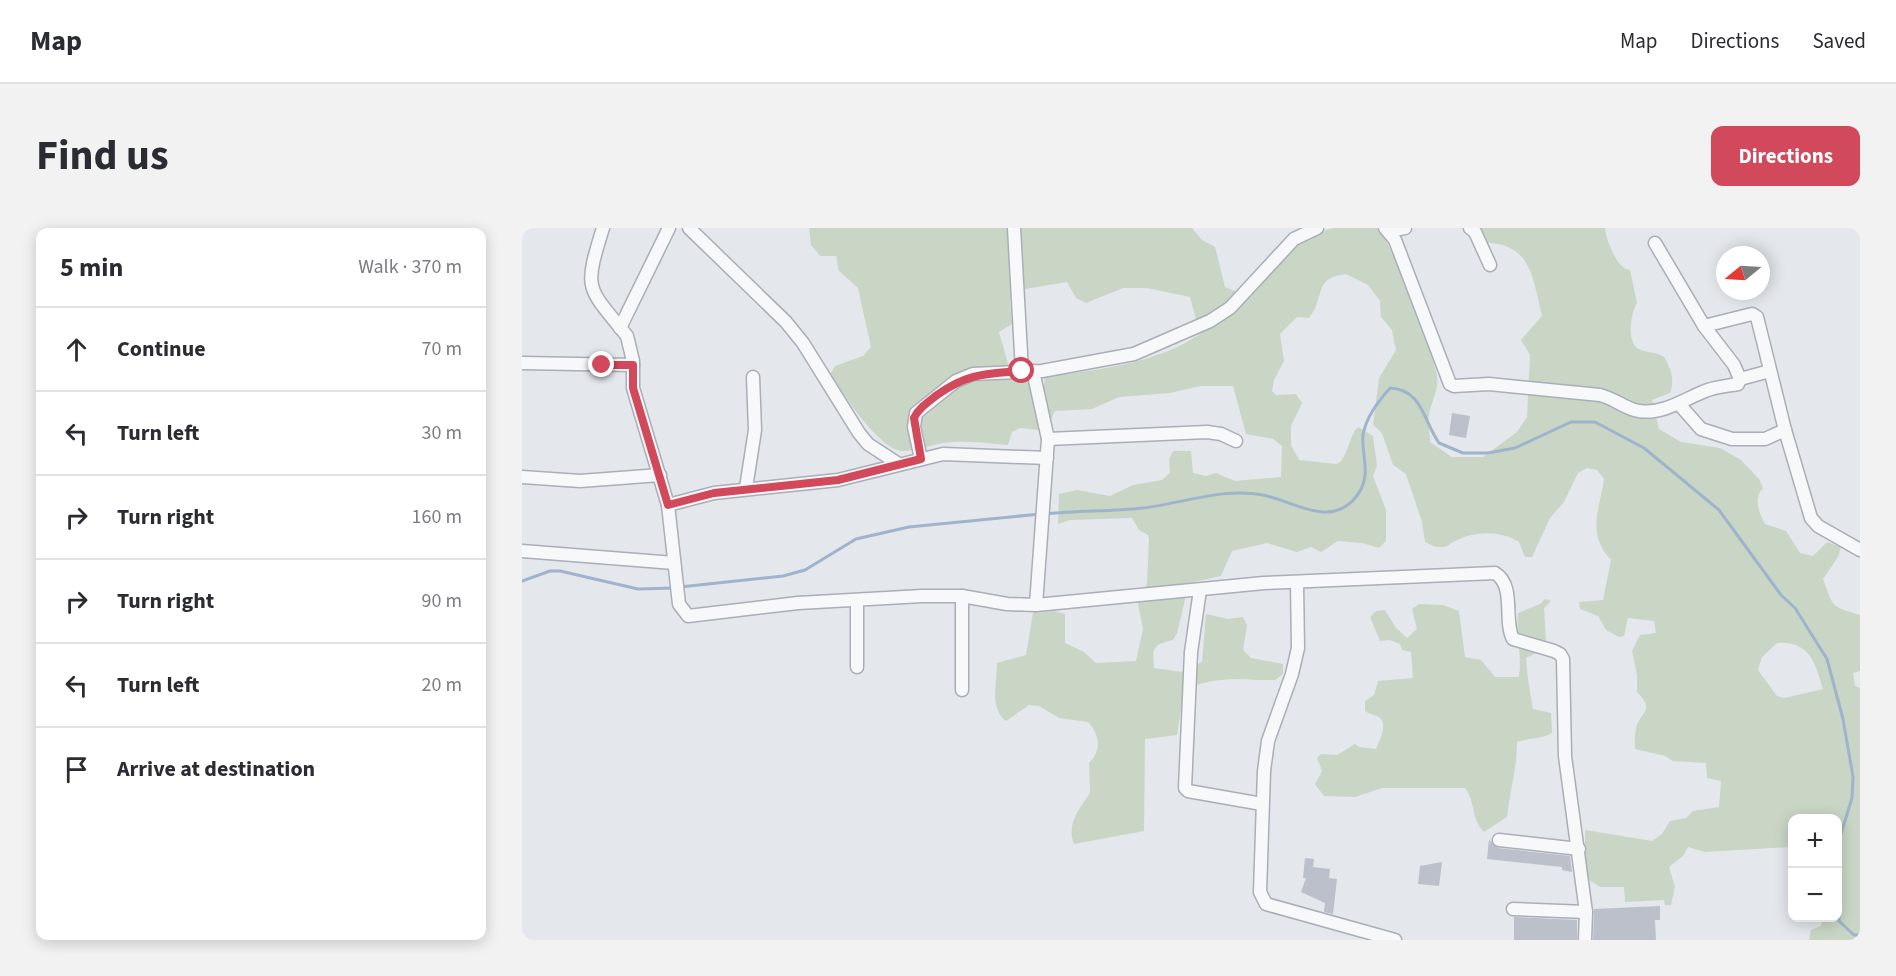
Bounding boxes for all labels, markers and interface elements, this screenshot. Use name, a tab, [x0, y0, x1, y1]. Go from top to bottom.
text: Map	[30, 21, 82, 61]
text: Map	[1620, 26, 1658, 56]
text: Directions	[1691, 26, 1779, 56]
text: Saved	[1812, 26, 1866, 56]
text: Find us	[36, 126, 169, 186]
button: Directions	[1711, 126, 1860, 186]
north arrow	[1716, 246, 1770, 300]
text: 5 min	[60, 249, 123, 286]
text: Walk · 370 m	[358, 253, 462, 281]
icon: ahead	[60, 333, 93, 366]
text: Continue	[117, 333, 206, 365]
text: 70 m	[422, 335, 462, 363]
route end	[588, 351, 614, 377]
route start	[1008, 357, 1034, 383]
icon: left	[60, 417, 93, 450]
text: Turn left	[117, 417, 199, 449]
text: 30 m	[422, 419, 462, 447]
icon: right	[60, 501, 93, 534]
text: Turn right	[117, 501, 214, 533]
text: 160 m	[412, 503, 462, 531]
icon: right	[60, 585, 93, 618]
text: Turn right	[117, 585, 214, 617]
text: 90 m	[422, 587, 462, 615]
icon: left	[60, 669, 93, 702]
text: Turn left	[117, 669, 199, 701]
text: 20 m	[422, 671, 462, 699]
icon: arrive	[60, 753, 93, 786]
text: Arrive at destination	[117, 753, 315, 785]
map controls	[1788, 814, 1842, 922]
button: +	[1788, 814, 1842, 868]
button: −	[1788, 868, 1842, 922]

